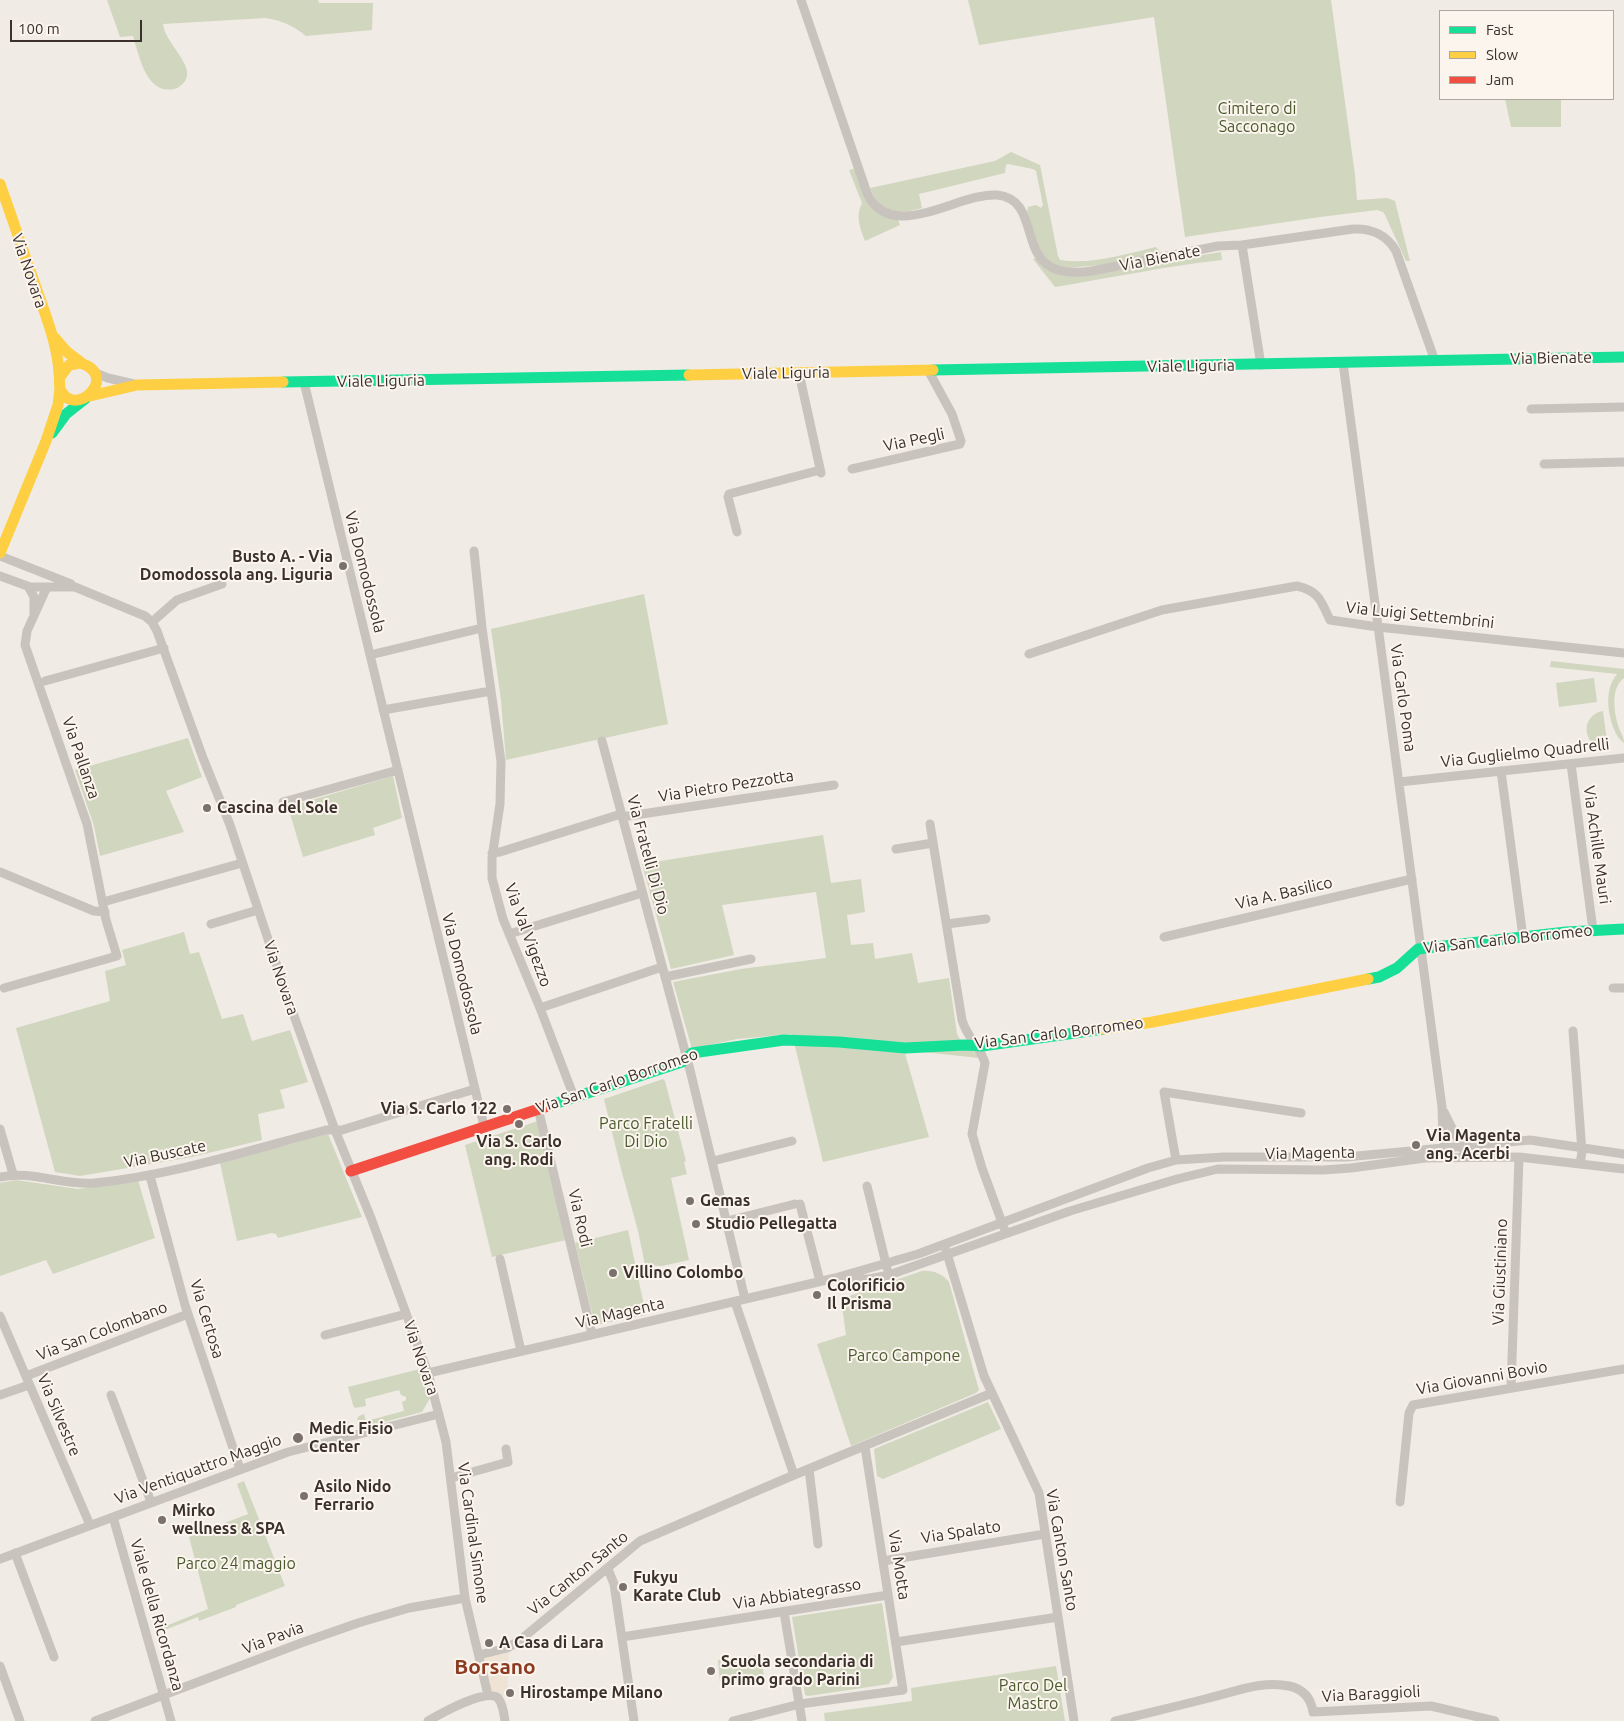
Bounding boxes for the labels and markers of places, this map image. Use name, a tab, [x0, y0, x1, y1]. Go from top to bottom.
place label: Busto A. - Via Domodossola ang. Liguria	[140, 547, 333, 585]
marker: Busto A. - Via Domodossola ang. Liguria	[337, 560, 349, 572]
place label: Cascina del Sole	[217, 798, 338, 818]
marker: Cascina del Sole	[201, 802, 213, 814]
place label: Via S. Carlo 122	[380, 1099, 497, 1119]
marker: Via S. Carlo 122	[501, 1103, 513, 1115]
marker: Via S. Carlo ang. Rodi	[513, 1118, 525, 1130]
place label: Via Magenta ang. Acerbi	[1426, 1126, 1521, 1164]
place label: Via S. Carlo ang. Rodi	[476, 1132, 562, 1170]
marker: Via Magenta ang. Acerbi	[1410, 1139, 1422, 1151]
place label: Gemas	[700, 1191, 750, 1211]
marker: Gemas	[684, 1195, 696, 1207]
place label: Studio Pellegatta	[706, 1214, 837, 1234]
marker: Studio Pellegatta	[690, 1218, 702, 1230]
place label: Villino Colombo	[623, 1263, 743, 1283]
marker: Villino Colombo	[607, 1267, 619, 1279]
place label: Colorificio Il Prisma	[827, 1276, 905, 1314]
marker: Colorificio Il Prisma	[811, 1289, 823, 1301]
place label: Medic Fisio Center	[309, 1419, 393, 1457]
marker: Medic Fisio Center	[291, 1431, 305, 1445]
place label: Asilo Nido Ferrario	[314, 1477, 391, 1515]
marker: Asilo Nido Ferrario	[298, 1490, 310, 1502]
place label: Mirko wellness & SPA	[172, 1501, 285, 1539]
marker: Mirko wellness & SPA	[156, 1514, 168, 1526]
place label: Fukyu Karate Club	[633, 1568, 721, 1606]
marker: Fukyu Karate Club	[617, 1581, 629, 1593]
place label: A Casa di Lara	[499, 1633, 604, 1653]
marker: A Casa di Lara	[483, 1637, 495, 1649]
place label: Scuola secondaria di primo grado Parini	[721, 1652, 874, 1690]
marker: Scuola secondaria di primo grado Parini	[705, 1665, 717, 1677]
place label: Hirostampe Milano	[520, 1683, 663, 1703]
marker: Hirostampe Milano	[504, 1687, 516, 1699]

